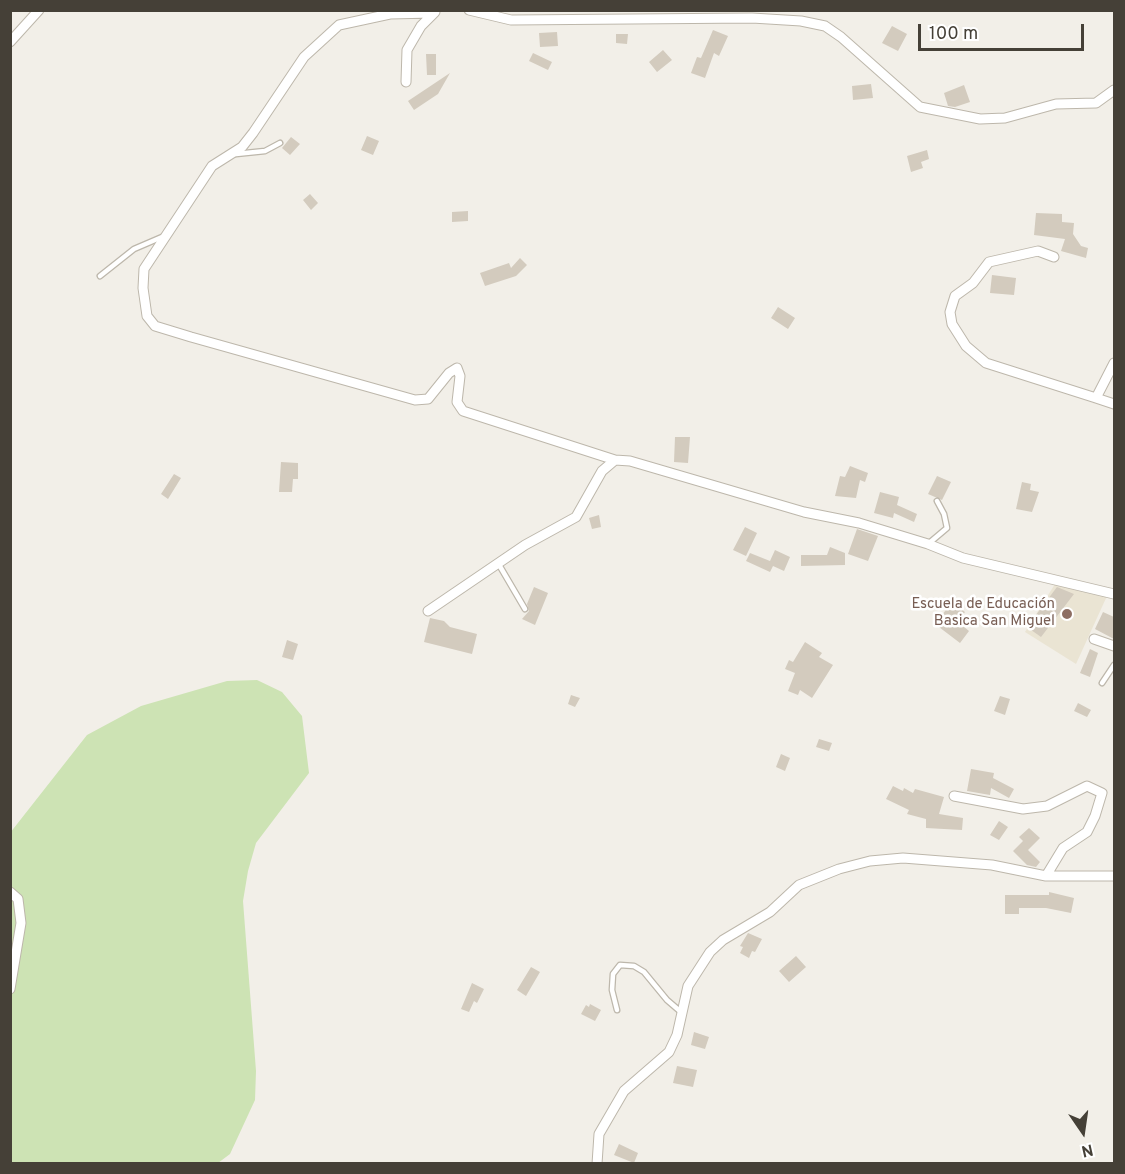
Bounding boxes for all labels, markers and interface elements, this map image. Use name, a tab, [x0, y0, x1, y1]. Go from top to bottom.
scale bar	[921, 12, 1088, 50]
text: 100 m	[929, 23, 978, 46]
place label: Escuela de Educación Basica San Miguel	[911, 596, 1055, 631]
marker: Escuela de Educación Basica San Miguel	[1060, 607, 1074, 621]
north arrow	[1053, 1102, 1113, 1162]
text: N	[1079, 1139, 1095, 1161]

